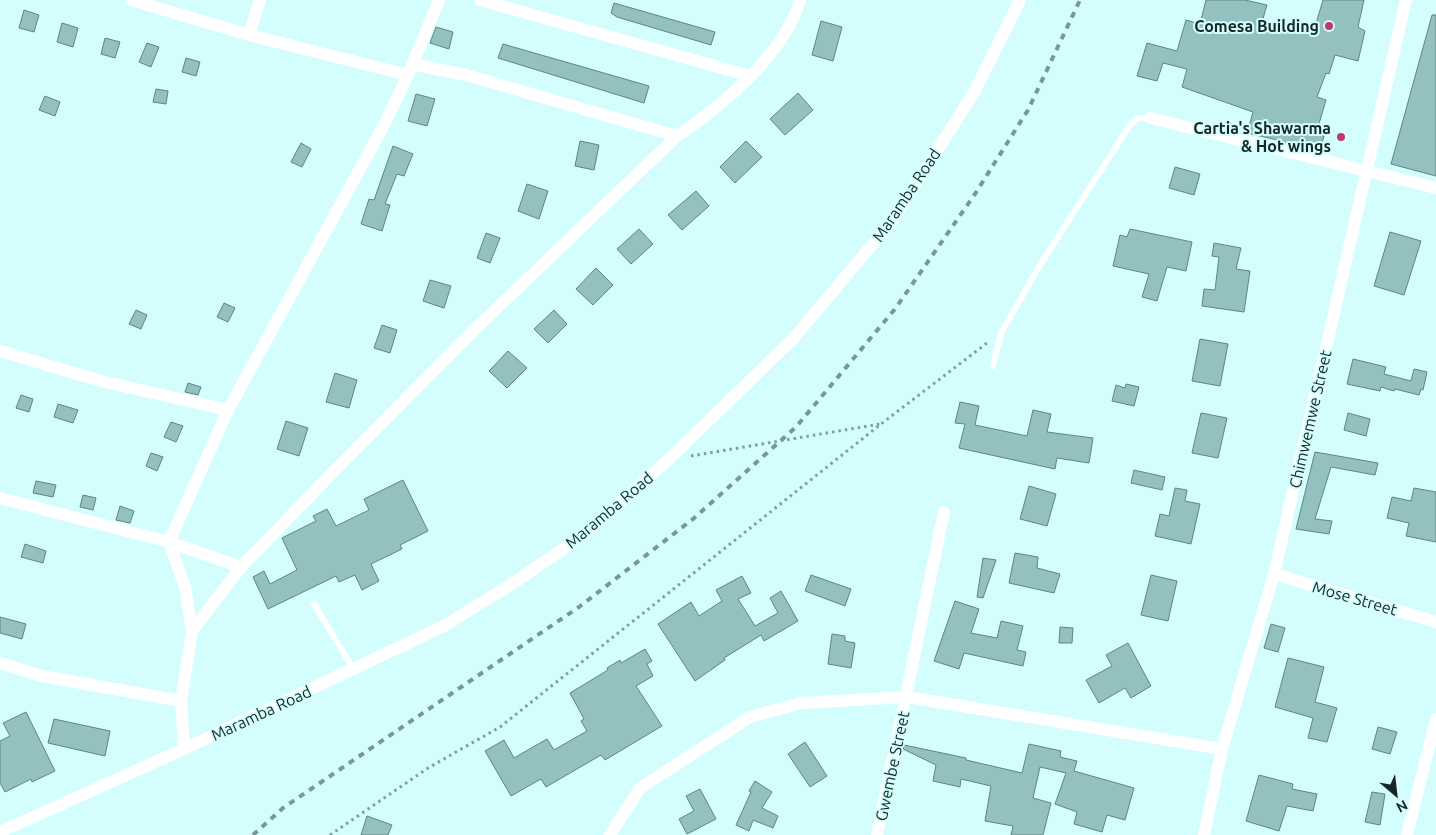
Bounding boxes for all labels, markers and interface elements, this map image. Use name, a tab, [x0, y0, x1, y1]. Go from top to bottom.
place label: Comesa Building	[1194, 17, 1319, 35]
marker: Comesa Building	[1323, 20, 1335, 32]
place label: Cartia's Shawarma & Hot wings	[1193, 119, 1331, 155]
marker: Cartia's Shawarma & Hot wings	[1335, 131, 1347, 143]
street label: Maramba Road	[868, 145, 944, 245]
street label: Chimwemwe Street	[1285, 347, 1335, 490]
street label: Maramba Road	[562, 468, 656, 552]
street label: Mose Street	[1311, 577, 1400, 619]
street label: Maramba Road	[208, 682, 314, 744]
street label: Gwembe Street	[872, 709, 913, 823]
north arrow	[1371, 770, 1421, 820]
text: N	[1394, 797, 1410, 816]

